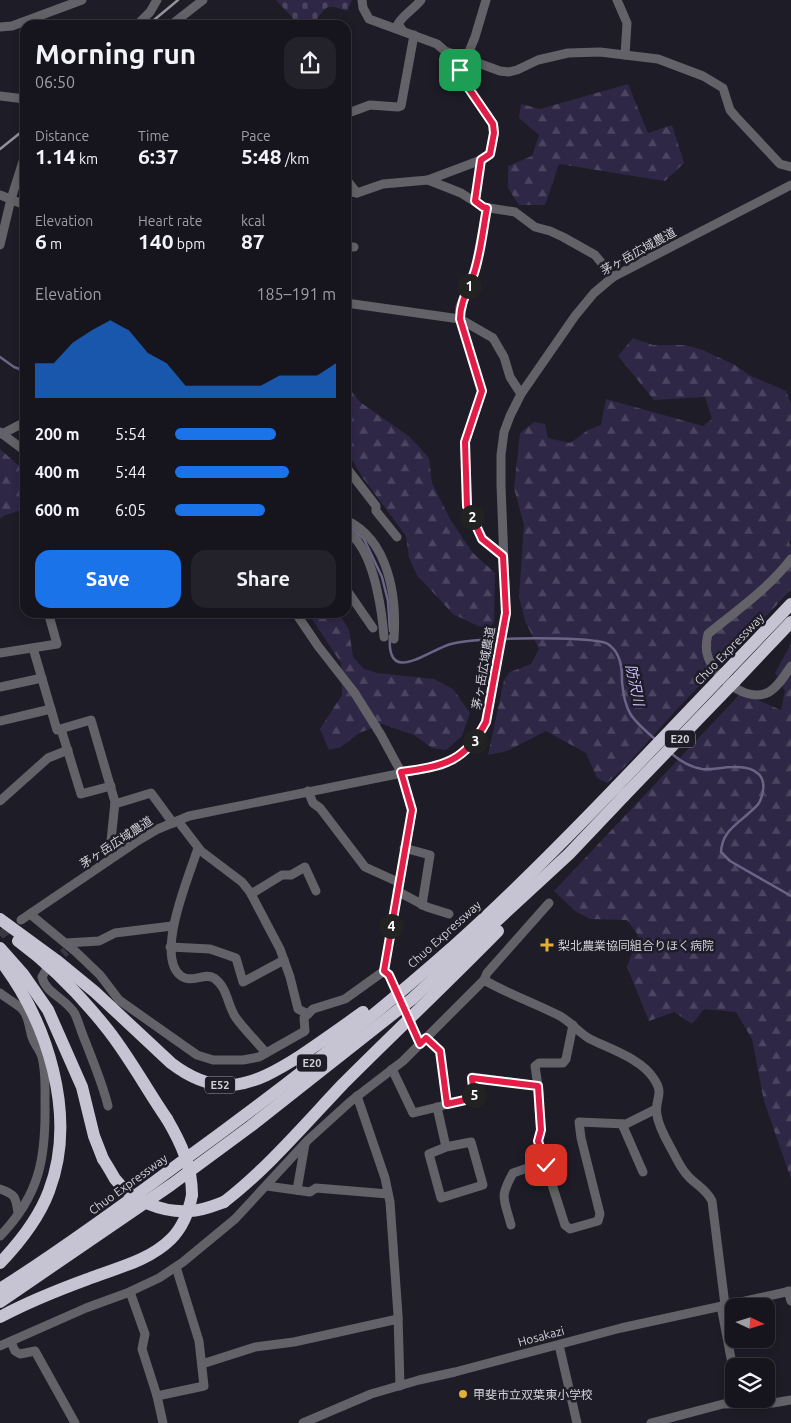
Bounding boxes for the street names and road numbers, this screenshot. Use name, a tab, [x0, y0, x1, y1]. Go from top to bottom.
street label: 茅ヶ岳広域農道	[598, 225, 678, 277]
street label: Chuo Expressway	[692, 611, 766, 687]
street label: 茅ヶ岳広域農道	[469, 626, 497, 710]
road number: E20	[665, 731, 695, 748]
street label: 茅ヶ岳広域農道	[77, 814, 155, 870]
street label: Chuo Expressway	[405, 898, 483, 970]
road number: E20	[297, 1054, 327, 1072]
road number: E52	[205, 1076, 235, 1094]
street label: Chuo Expressway	[86, 1151, 170, 1217]
street label: Hosakazi	[516, 1324, 566, 1348]

